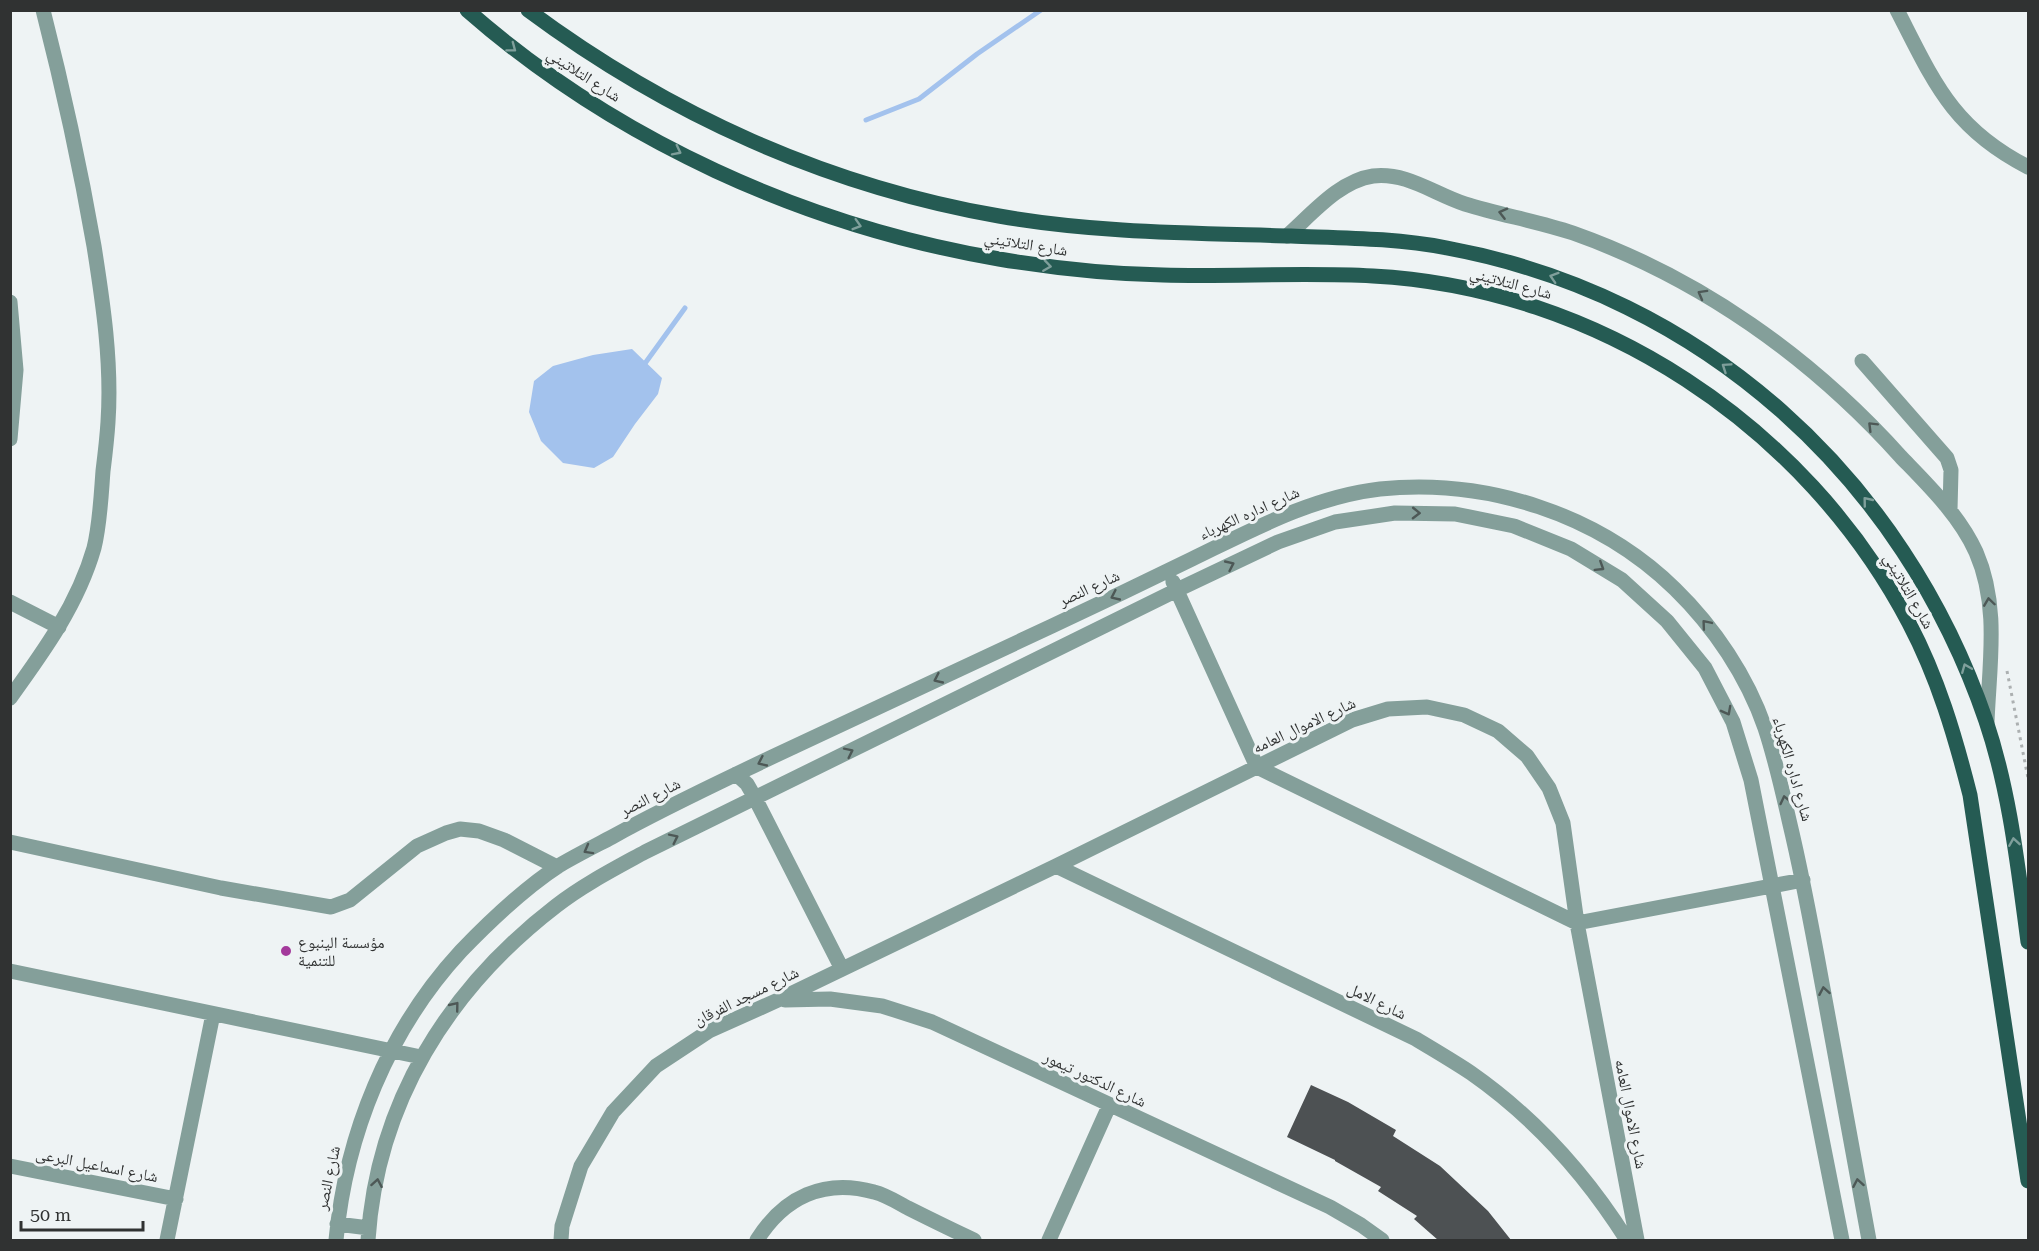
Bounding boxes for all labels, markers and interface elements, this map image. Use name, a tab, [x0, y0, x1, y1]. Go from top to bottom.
one-way arrow	[506, 40, 517, 51]
street label: شارع التلاتيني	[542, 44, 624, 108]
one-way arrow	[671, 144, 681, 155]
one-way arrow	[1498, 208, 1508, 221]
one-way arrow	[851, 218, 862, 230]
street label: شارع التلاتيني	[982, 228, 1069, 263]
one-way arrow	[1043, 260, 1052, 272]
street label: شارع التلاتيني	[1467, 263, 1554, 306]
one-way arrow	[1549, 272, 1560, 284]
one-way arrow	[1698, 289, 1708, 301]
one-way arrow	[1722, 363, 1733, 374]
one-way arrow	[1869, 422, 1880, 433]
street label: شارع اداره الكهرباء	[1196, 482, 1303, 545]
one-way arrow	[1864, 497, 1875, 508]
one-way arrow	[1411, 507, 1420, 519]
street label: شارع التلاتيني	[1877, 550, 1938, 634]
one-way arrow	[1594, 559, 1604, 571]
one-way arrow	[1223, 560, 1234, 572]
street label: شارع النصر	[1055, 566, 1123, 612]
one-way arrow	[1110, 589, 1121, 601]
one-way arrow	[1984, 597, 1996, 606]
one-way arrow	[1702, 620, 1713, 631]
one-way arrow	[1961, 664, 1973, 675]
one-way arrow	[934, 672, 945, 684]
street label: شارع الاموال العامه	[1250, 693, 1359, 758]
one-way arrow	[1720, 704, 1731, 715]
street label: شارع اداره الكهرباء	[1768, 714, 1817, 824]
one-way arrow	[842, 747, 853, 759]
one-way arrow	[757, 755, 768, 767]
street label: شارع النصر	[616, 774, 684, 822]
one-way arrow	[1779, 795, 1792, 805]
one-way arrow	[667, 834, 678, 845]
one-way arrow	[2008, 838, 2020, 847]
one-way arrow	[584, 843, 594, 854]
place label: مؤسسة الينبوع للتنمية	[298, 933, 385, 970]
marker: مؤسسة الينبوع للتنمية	[279, 944, 293, 958]
street label: شارع مسجد الفرقان	[690, 962, 802, 1031]
street label: شارع الامل	[1344, 979, 1410, 1024]
one-way arrow	[1818, 986, 1830, 996]
one-way arrow	[448, 1002, 459, 1013]
street label: شارع الدكتور تيمور	[1039, 1047, 1149, 1112]
street label: شارع الاموال العامه	[1610, 1058, 1651, 1171]
street label: شارع اسماعيل البرعى	[34, 1144, 160, 1187]
street label: شارع النصر	[312, 1144, 345, 1213]
one-way arrow	[370, 1178, 382, 1187]
one-way arrow	[1853, 1178, 1865, 1188]
scale bar	[21, 1194, 142, 1232]
text: 50 m	[30, 1204, 71, 1225]

